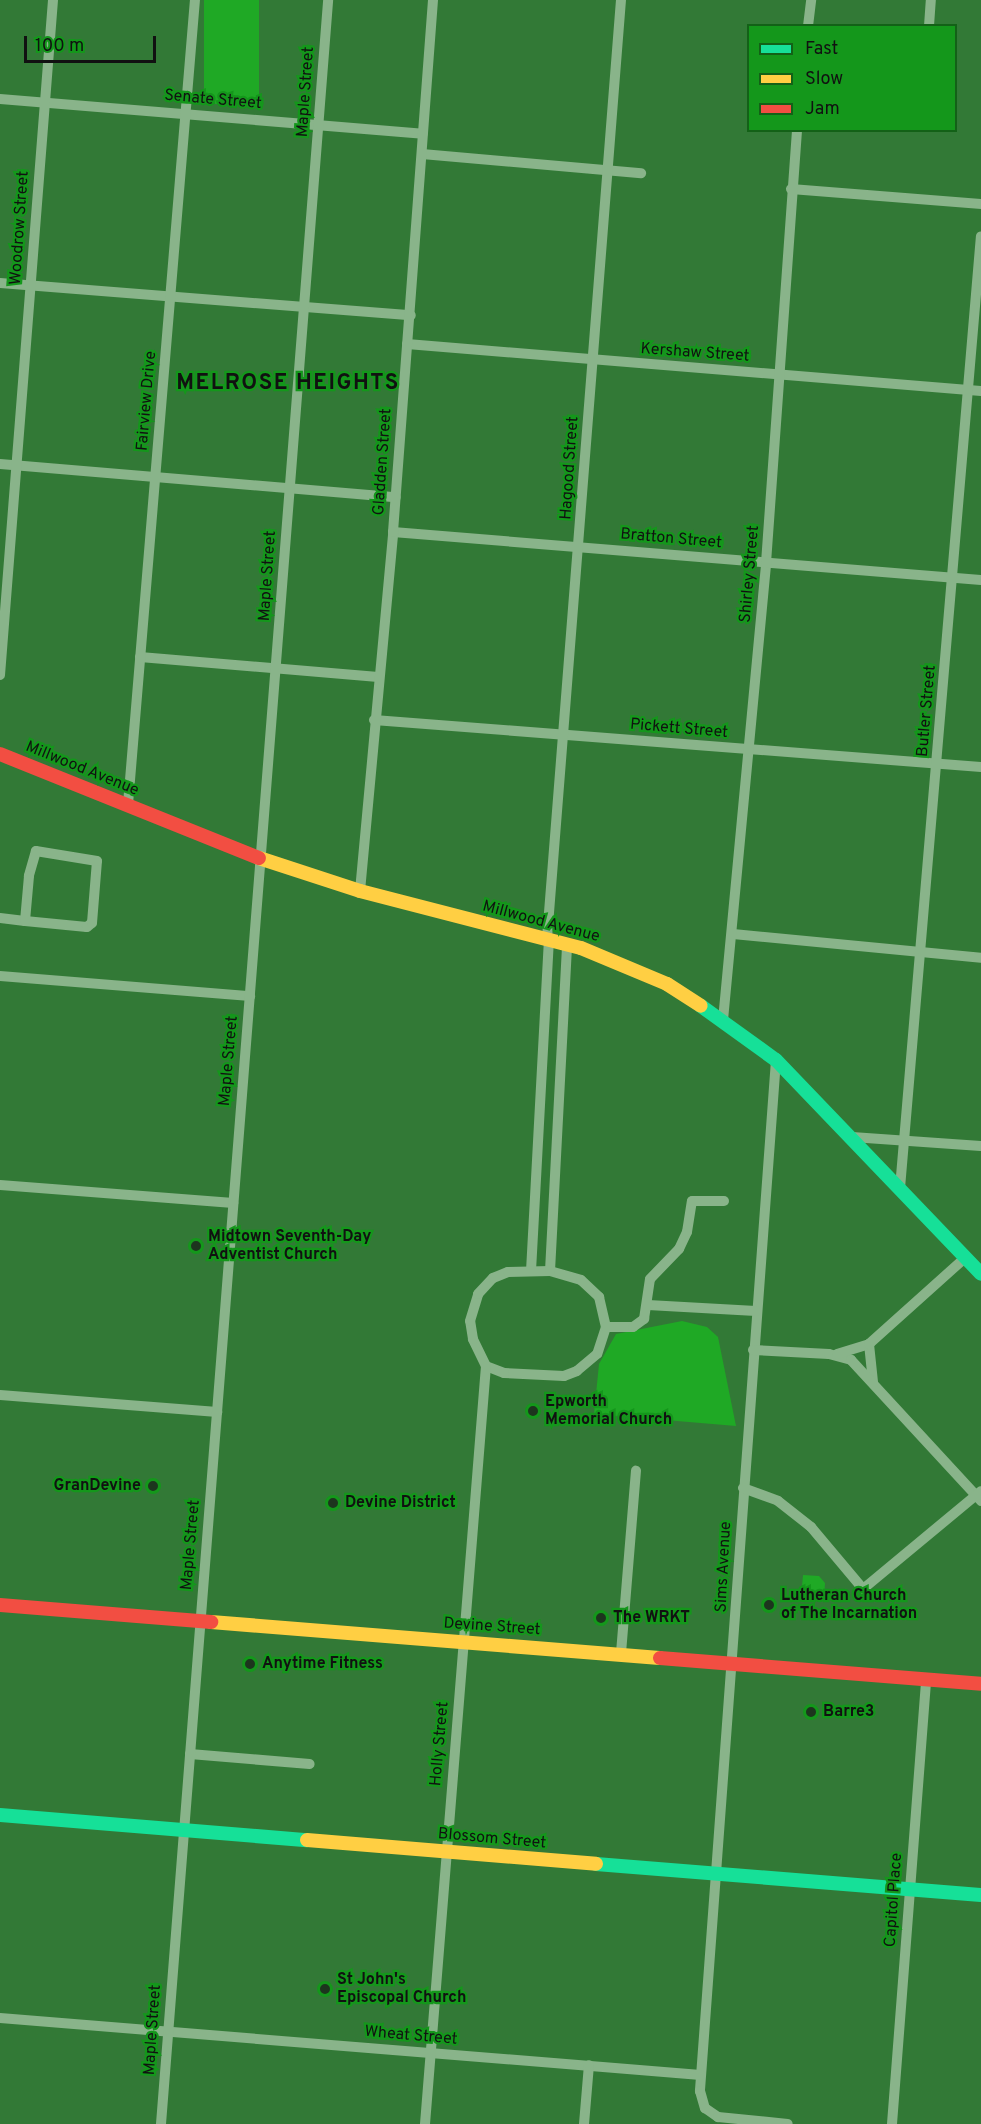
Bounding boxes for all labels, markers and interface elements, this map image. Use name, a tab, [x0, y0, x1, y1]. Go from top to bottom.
scale bar	[27, 24, 159, 62]
legend	[747, 24, 957, 132]
text: 100 m	[35, 35, 84, 58]
text: Fast	[805, 38, 838, 61]
street label: Maple Street	[293, 46, 319, 138]
text: Slow	[805, 68, 843, 91]
street label: Senate Street	[164, 86, 262, 114]
text: Jam	[805, 98, 840, 121]
street label: Woodrow Street	[6, 170, 34, 286]
street label: Kershaw Street	[640, 340, 750, 366]
street label: Fairview Drive	[133, 350, 161, 452]
district label: MELROSE HEIGHTS	[176, 371, 400, 397]
street label: Gladden Street	[370, 408, 396, 516]
street label: Hagood Street	[557, 416, 583, 520]
street label: Bratton Street	[619, 525, 723, 553]
street label: Shirley Street	[736, 525, 764, 623]
street label: Maple Street	[255, 530, 281, 622]
street label: Butler Street	[913, 664, 941, 758]
street label: Pickett Street	[629, 715, 729, 743]
street label: Millwood Avenue	[22, 737, 142, 801]
street label: Millwood Avenue	[480, 897, 602, 947]
street label: Maple Street	[215, 1015, 243, 1107]
place label: Midtown Seventh-Day Adventist Church	[208, 1227, 371, 1265]
marker: Midtown Seventh-Day Adventist Church	[189, 1239, 203, 1253]
place label: Epworth Memorial Church	[545, 1392, 672, 1430]
marker: Epworth Memorial Church	[526, 1404, 540, 1418]
place label: GranDevine	[53, 1476, 141, 1496]
marker: GranDevine	[146, 1479, 160, 1493]
place label: Devine District	[345, 1493, 456, 1513]
marker: Devine District	[326, 1496, 340, 1510]
street label: Maple Street	[177, 1499, 205, 1591]
street label: Sims Avenue	[712, 1521, 736, 1613]
place label: Lutheran Church of The Incarnation	[781, 1586, 917, 1624]
marker: Lutheran Church of The Incarnation	[762, 1598, 776, 1612]
place label: The WRKT	[613, 1608, 690, 1628]
marker: The WRKT	[594, 1611, 608, 1625]
street label: Devine Street	[443, 1614, 541, 1640]
place label: Anytime Fitness	[262, 1654, 383, 1674]
marker: Anytime Fitness	[243, 1657, 257, 1671]
street label: Holly Street	[427, 1701, 453, 1787]
place label: Barre3	[823, 1702, 874, 1722]
marker: Barre3	[804, 1705, 818, 1719]
street label: Blossom Street	[437, 1825, 547, 1853]
street label: Capitol Place	[881, 1852, 907, 1948]
place label: St John's Episcopal Church	[337, 1970, 466, 2008]
marker: St John's Episcopal Church	[318, 1982, 332, 1996]
street label: Maple Street	[140, 1984, 166, 2076]
street label: Wheat Street	[364, 2022, 458, 2050]

